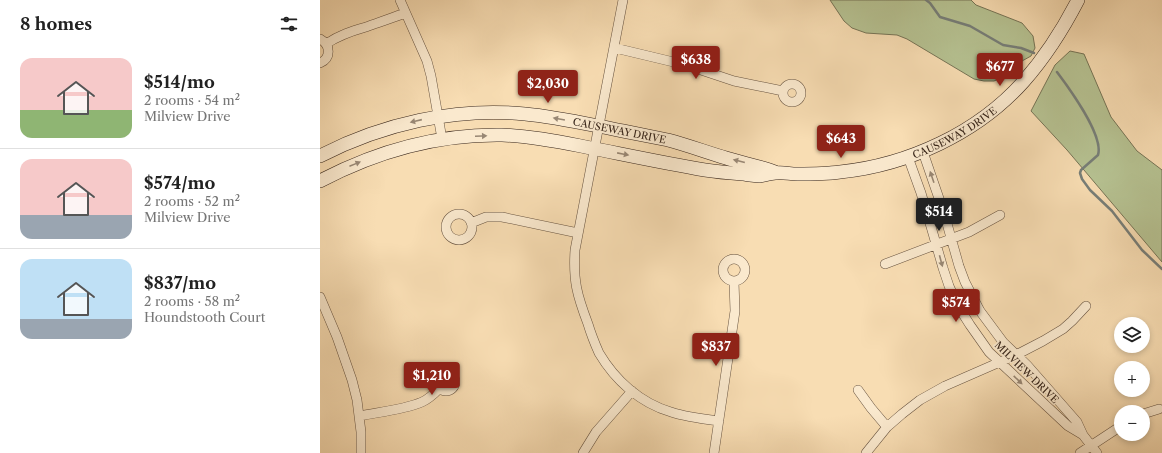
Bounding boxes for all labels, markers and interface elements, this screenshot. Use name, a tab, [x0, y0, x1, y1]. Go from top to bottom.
icon: filters	[278, 13, 300, 35]
text: 8 homes	[20, 14, 92, 34]
pin: $638	[672, 46, 720, 80]
text: $638	[681, 51, 711, 67]
pin: $677	[976, 53, 1024, 87]
text: $677	[986, 58, 1014, 74]
pin: $2,030	[515, 70, 581, 104]
text: $514/mo	[144, 72, 215, 92]
icon: home	[52, 74, 100, 122]
text: $2,030	[527, 75, 569, 91]
text: 2 rooms · 54 m²	[144, 92, 240, 108]
street label: CAUSEWAY DRIVE	[911, 104, 999, 162]
text: Milview Drive	[144, 108, 230, 124]
one-way arrow	[553, 115, 565, 121]
street label: CAUSEWAY DRIVE	[572, 115, 667, 146]
one-way arrow	[410, 119, 422, 125]
pin: $643	[817, 125, 865, 159]
text: $643	[826, 130, 856, 146]
one-way arrow	[475, 133, 488, 139]
one-way arrow	[617, 151, 630, 157]
one-way arrow	[733, 158, 746, 164]
one-way arrow	[350, 161, 362, 167]
one-way arrow	[928, 171, 934, 183]
text: $574/mo	[144, 173, 215, 193]
icon: home	[52, 175, 100, 223]
text: 2 rooms · 52 m²	[144, 193, 240, 209]
pin: $514	[915, 198, 963, 232]
text: $514	[925, 203, 953, 219]
text: Milview Drive	[144, 209, 230, 225]
one-way arrow	[938, 255, 944, 267]
text: $837/mo	[144, 273, 216, 293]
icon: home	[52, 275, 100, 323]
pin: $574	[932, 289, 980, 323]
text: 2 rooms · 58 m²	[144, 293, 240, 309]
text: $574	[942, 294, 970, 310]
text: Houndstooth Court	[144, 309, 265, 325]
map controls	[1114, 317, 1150, 441]
button: layers	[1114, 317, 1150, 353]
pin: $837	[692, 333, 740, 367]
text: $837	[701, 338, 731, 354]
street label: MILVIEW DRIVE	[992, 339, 1061, 406]
button: +	[1114, 361, 1150, 397]
pin: $1,210	[399, 362, 465, 396]
text: $1,210	[413, 367, 451, 383]
one-way arrow	[1013, 375, 1023, 385]
button: −	[1114, 405, 1150, 441]

